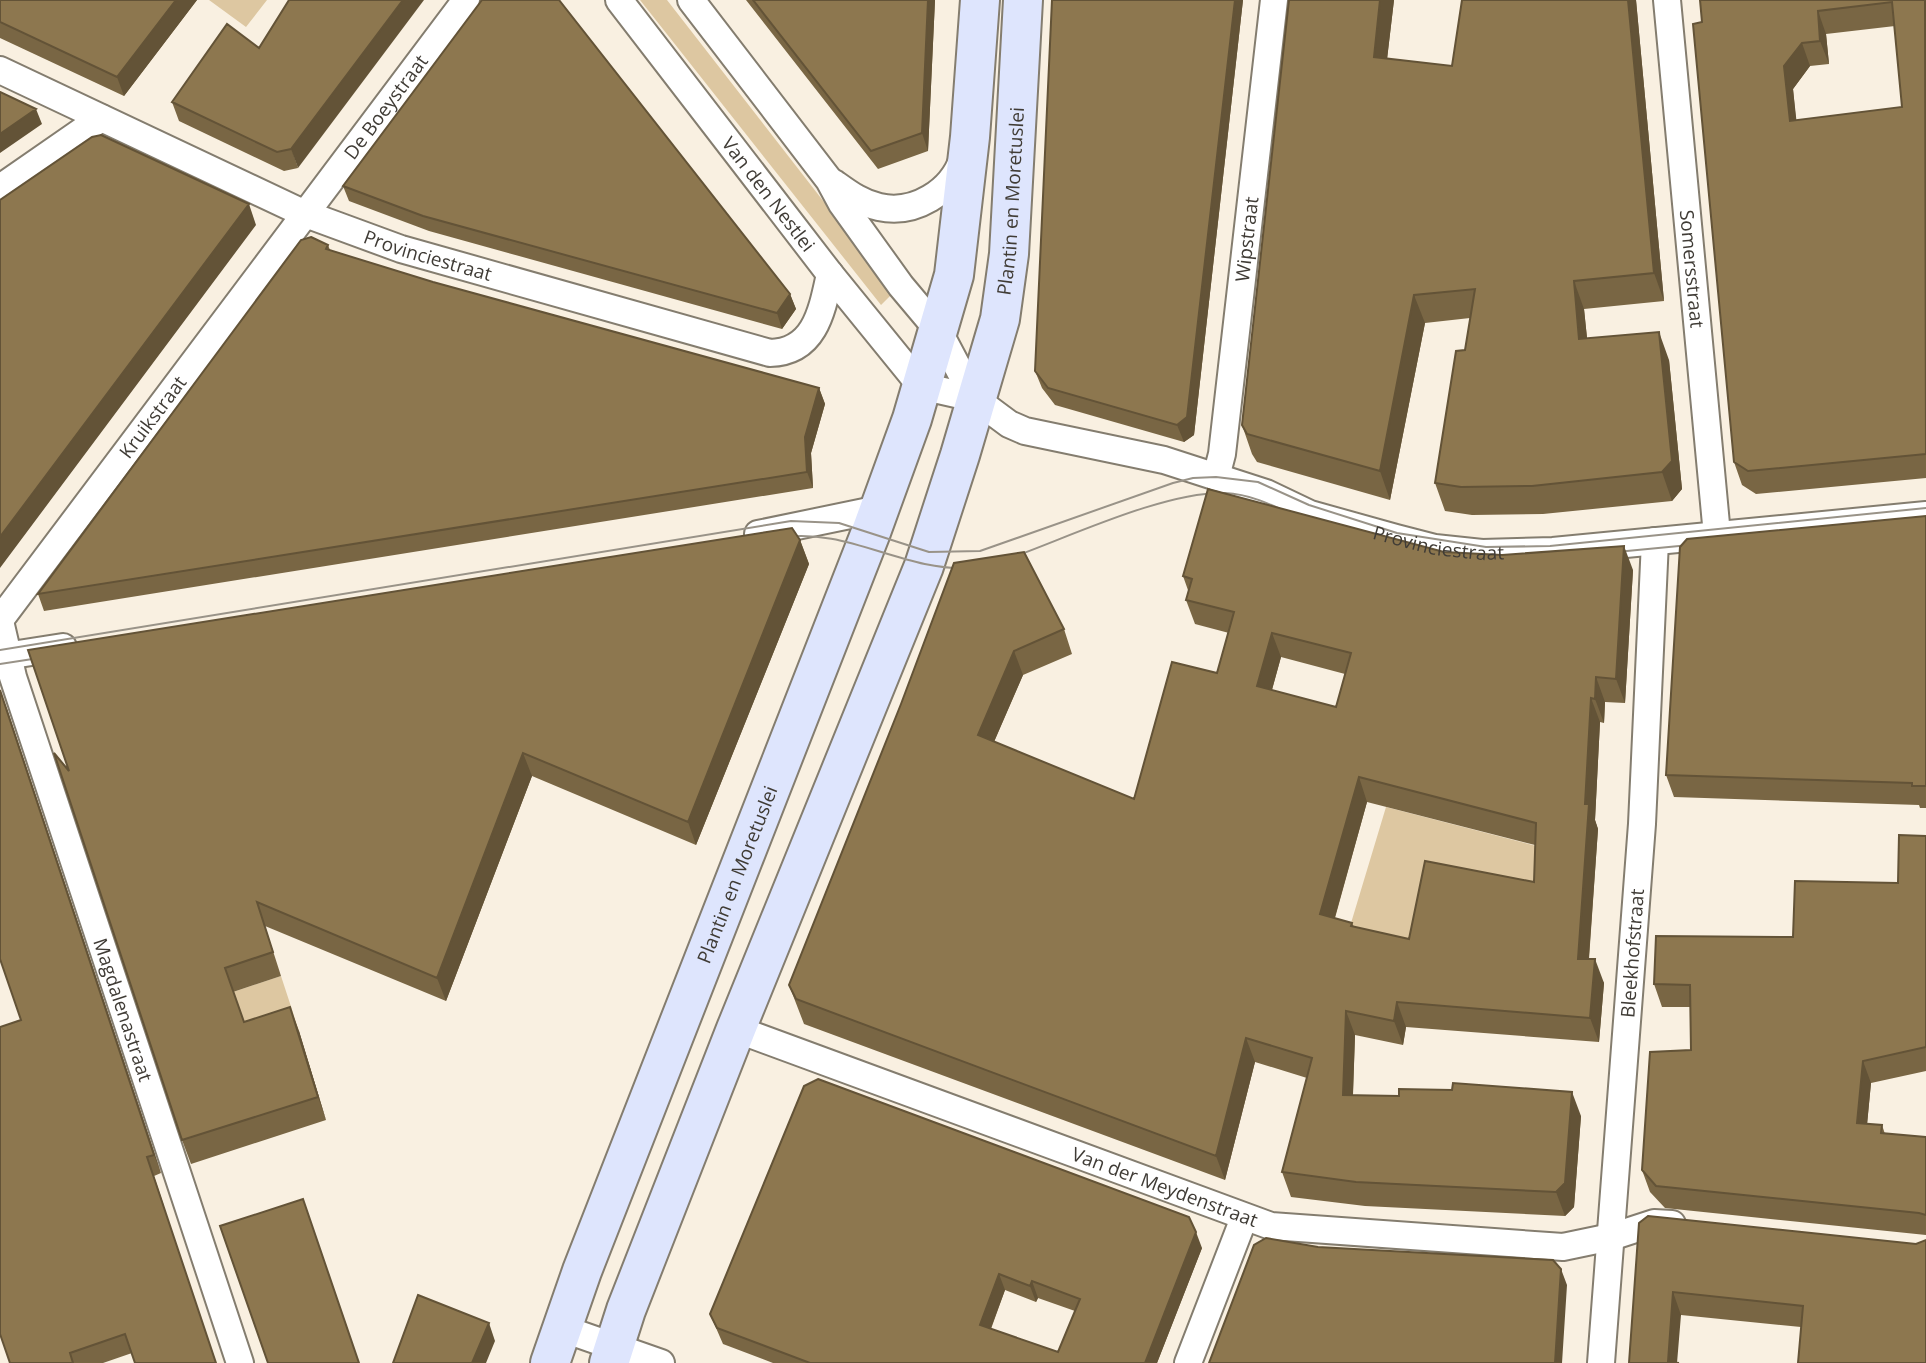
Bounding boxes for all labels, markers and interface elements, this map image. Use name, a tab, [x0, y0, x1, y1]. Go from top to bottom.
street label: De Boeystraat	[338, 49, 434, 165]
street label: Plantin en Moretuslei	[990, 106, 1030, 297]
street label: Van den Nestlei	[716, 131, 821, 257]
street label: Wipstraat	[1229, 195, 1264, 283]
street label: Somersstraat	[1674, 209, 1711, 329]
street label: Provinciestraat	[360, 223, 495, 287]
street label: Kruikstraat	[113, 370, 192, 464]
street label: Provinciestraat	[1370, 519, 1505, 566]
street label: Plantin en Moretuslei	[691, 782, 783, 967]
street label: Bleekhofstraat	[1614, 887, 1650, 1019]
street label: Magdalenastraat	[87, 935, 159, 1085]
street label: Van der Meydenstraat	[1068, 1141, 1262, 1233]

